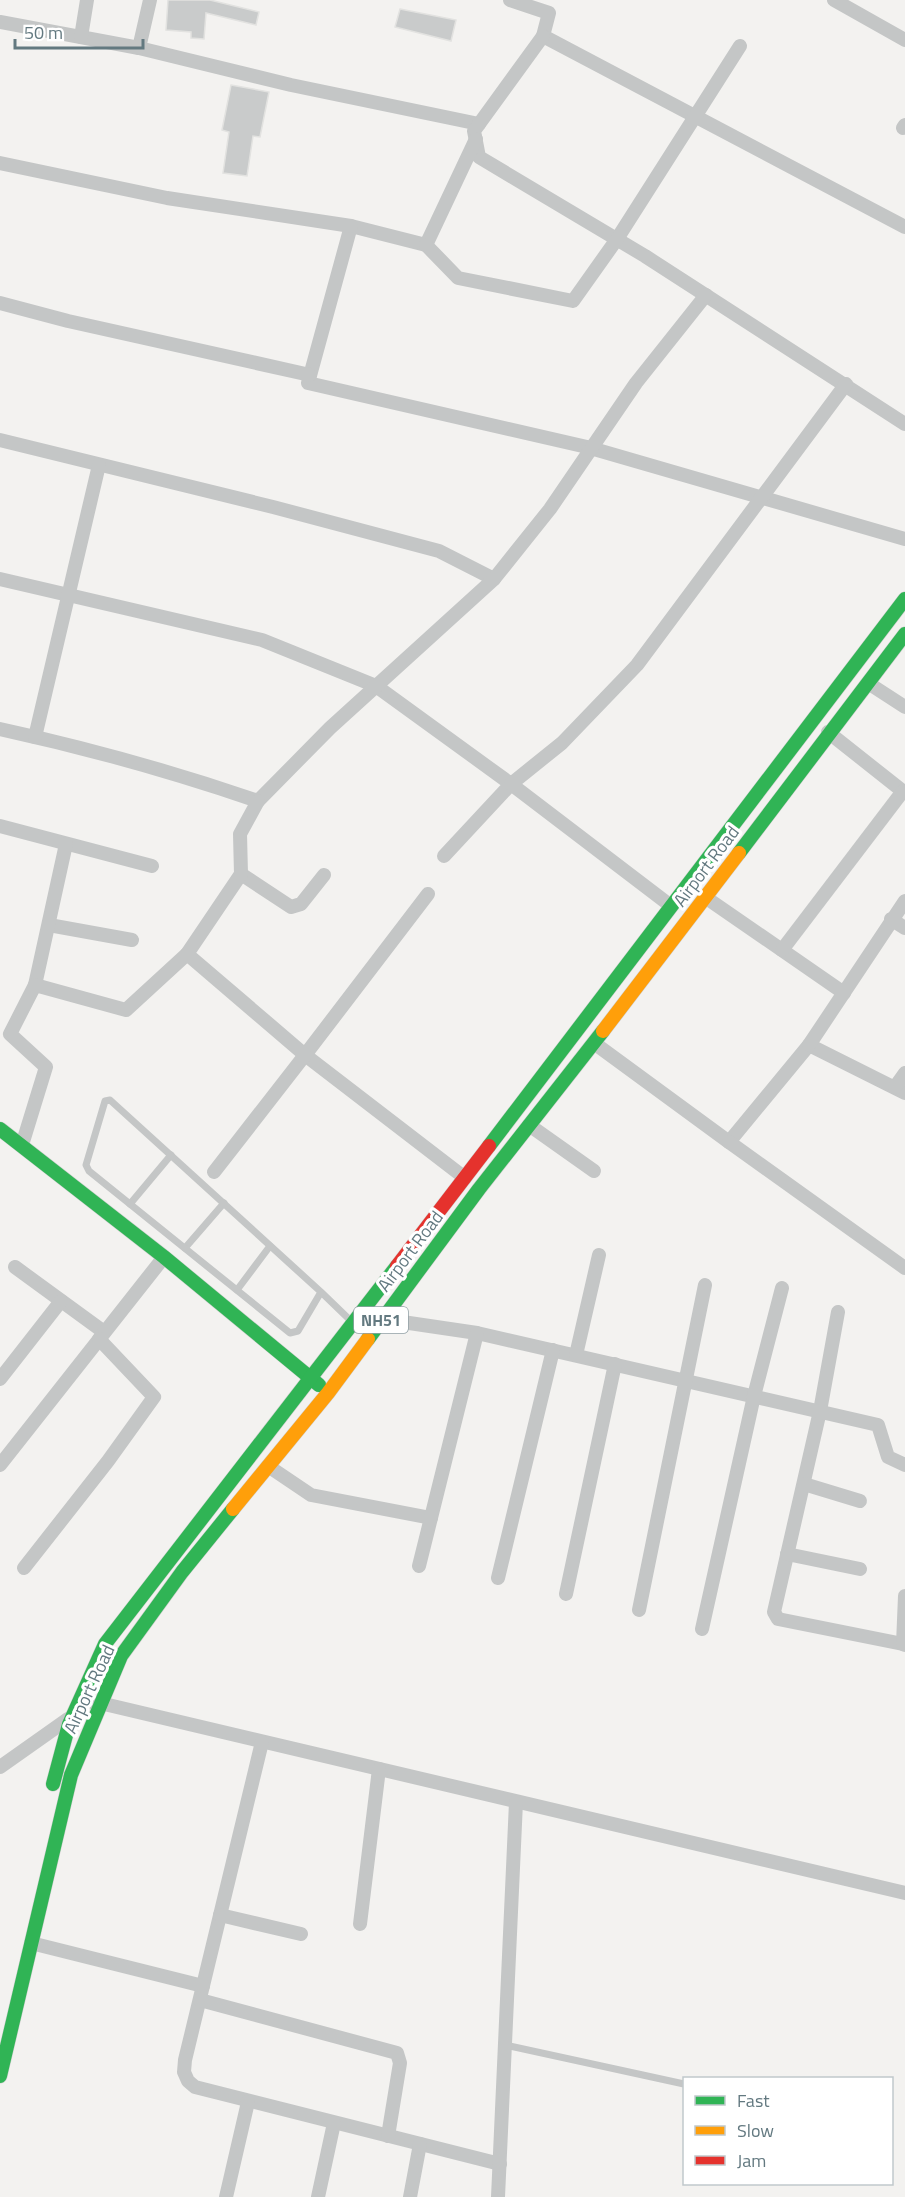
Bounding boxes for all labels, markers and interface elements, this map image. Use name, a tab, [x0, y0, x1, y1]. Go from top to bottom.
scale bar	[15, 12, 142, 50]
text: 50 m	[24, 19, 63, 46]
street label: Airport Road	[667, 820, 745, 912]
street label: Airport Road	[371, 1205, 449, 1297]
road number: NH51	[354, 1307, 408, 1333]
street label: Airport Road	[57, 1640, 121, 1738]
legend	[683, 2077, 893, 2185]
text: Fast	[737, 2087, 770, 2114]
text: Slow	[737, 2117, 774, 2144]
text: Jam	[737, 2147, 766, 2174]

